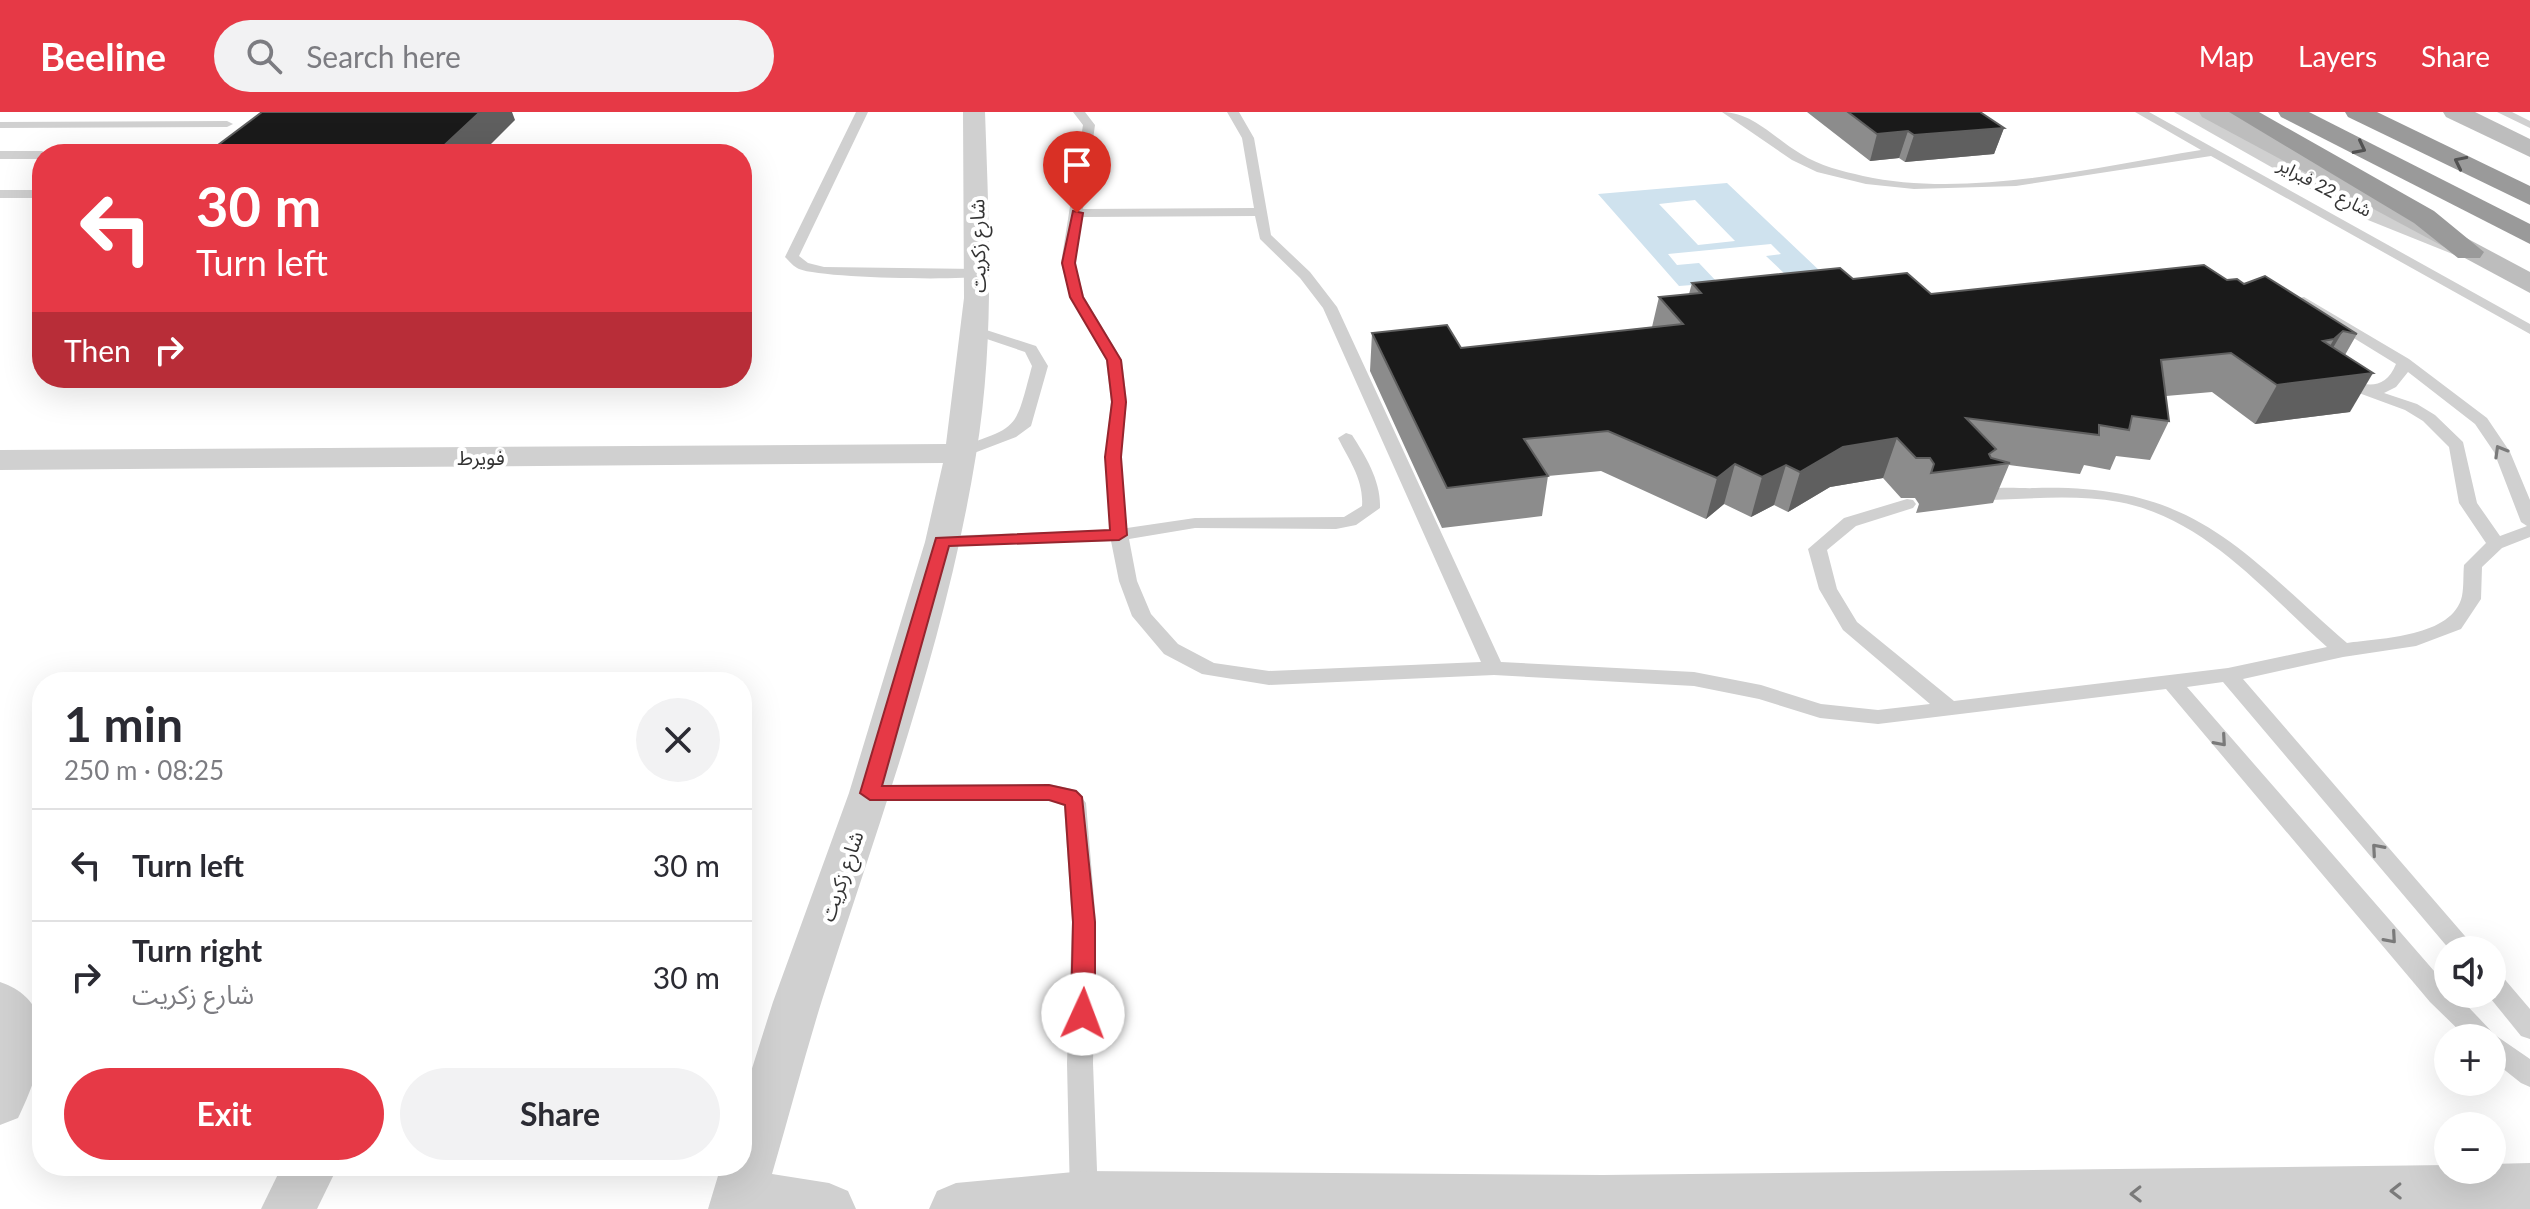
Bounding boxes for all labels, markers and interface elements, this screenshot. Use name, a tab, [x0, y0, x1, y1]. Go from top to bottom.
search box	[214, 20, 774, 92]
text: Beeline	[40, 33, 166, 79]
icon: search	[242, 34, 286, 78]
text: Search here	[306, 38, 461, 74]
text: Map	[2199, 39, 2254, 73]
text: Layers	[2298, 39, 2377, 73]
text: Share	[2421, 39, 2490, 73]
pin	[1043, 131, 1111, 213]
one-way arrow	[2351, 138, 2366, 153]
icon: arrive	[1055, 143, 1099, 187]
street label: شارع 22 فبراير	[2272, 153, 2376, 224]
one-way arrow	[2453, 157, 2468, 172]
text: 30 m	[196, 172, 321, 239]
icon: left	[64, 176, 168, 280]
street label: شارع زكريت	[964, 199, 994, 293]
text: Turn left	[196, 240, 328, 284]
icon: right	[147, 328, 191, 372]
text: Then	[64, 332, 131, 368]
street label: فويرط	[457, 445, 505, 470]
one-way arrow	[2494, 445, 2510, 460]
text: 1 min	[64, 695, 183, 752]
button: close	[636, 698, 720, 782]
one-way arrow	[2211, 731, 2226, 746]
text: 250 m · 08:25	[64, 754, 224, 786]
street label: شارع زكريت	[814, 828, 871, 926]
icon: left	[64, 843, 108, 887]
one-way arrow	[2372, 843, 2387, 858]
text: Turn left	[132, 847, 244, 883]
text: 30 m	[653, 847, 720, 883]
one-way arrow	[2381, 928, 2395, 943]
text: Turn right	[132, 932, 262, 968]
map controls	[2434, 936, 2506, 1184]
button: sound	[2434, 936, 2506, 1008]
icon: right	[64, 955, 108, 999]
text: 30 m	[653, 959, 720, 995]
position arrow	[1041, 972, 1125, 1056]
text: شارع زكريت	[132, 978, 254, 1010]
button: +	[2434, 1024, 2506, 1096]
button: Exit	[64, 1068, 384, 1160]
button: Share	[400, 1068, 720, 1160]
button: −	[2434, 1112, 2506, 1184]
one-way arrow	[2389, 1182, 2402, 1200]
one-way arrow	[2129, 1186, 2142, 1203]

